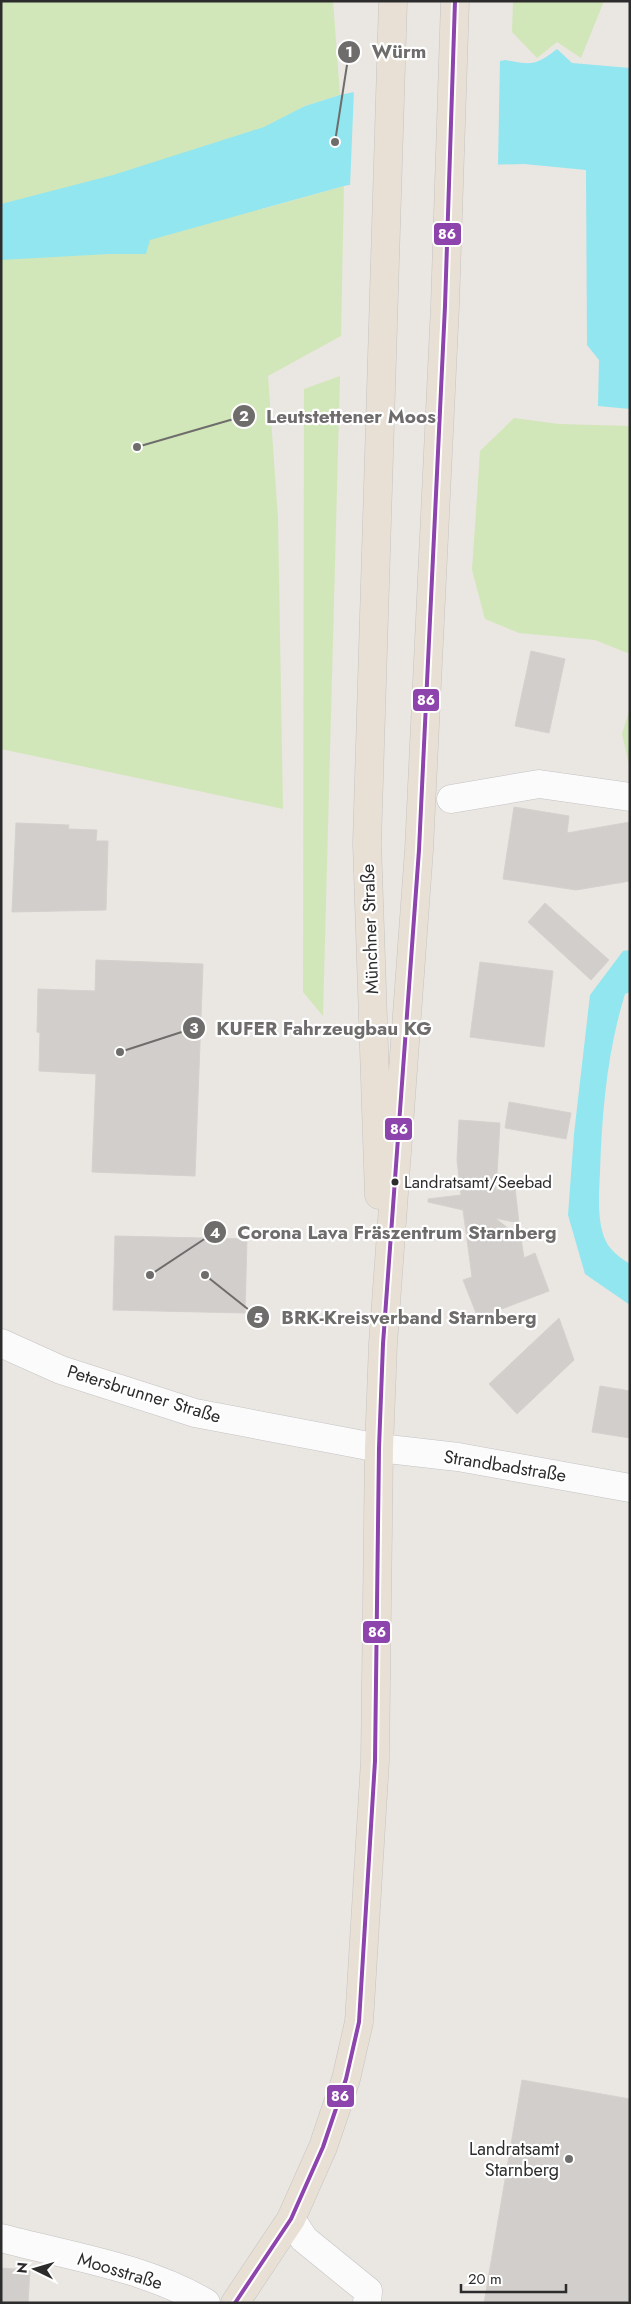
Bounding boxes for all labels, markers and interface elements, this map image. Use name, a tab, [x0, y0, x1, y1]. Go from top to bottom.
callout: Würm	[337, 35, 436, 69]
text: Würm	[372, 38, 426, 65]
text: 1	[345, 41, 353, 63]
line badge: 86	[433, 222, 462, 246]
text: 86	[438, 224, 456, 244]
callout: Leutstettener Moos	[231, 399, 446, 433]
text: Leutstettener Moos	[266, 403, 436, 430]
text: 2	[239, 405, 249, 427]
line badge: 86	[412, 688, 440, 712]
text: 86	[417, 690, 435, 710]
street label: Münchner Straße	[355, 863, 385, 995]
callout: KUFER Fahrzeugbau KG	[182, 1011, 442, 1045]
text: KUFER Fahrzeugbau KG	[216, 1015, 432, 1042]
text: 3	[189, 1017, 199, 1039]
line badge: 86	[384, 1117, 413, 1141]
text: 86	[390, 1119, 408, 1139]
place label: Landratsamt/Seebad	[404, 1170, 552, 1194]
marker: Landratsamt/Seebad	[390, 1177, 400, 1187]
callout: Corona Lava Fräszentrum Starnberg	[203, 1215, 567, 1249]
text: Corona Lava Fräszentrum Starnberg	[237, 1219, 557, 1246]
text: 4	[210, 1222, 220, 1244]
callout: BRK-Kreisverband Starnberg	[246, 1300, 546, 1334]
text: BRK-Kreisverband Starnberg	[281, 1304, 537, 1331]
text: 5	[253, 1307, 263, 1329]
street label: Petersbrunner Straße	[64, 1358, 224, 1430]
street label: Strandbadstraße	[442, 1443, 568, 1489]
line badge: 86	[362, 1620, 391, 1644]
text: 86	[368, 1622, 386, 1642]
line badge: 86	[326, 2084, 355, 2108]
text: 86	[331, 2086, 349, 2106]
place label: Landratsamt Starnberg	[469, 2136, 560, 2183]
marker: Landratsamt Starnberg	[563, 2153, 575, 2165]
north arrow	[10, 2244, 60, 2294]
street label: Moosstraße	[74, 2246, 166, 2296]
text: N	[12, 2261, 32, 2274]
scale bar	[461, 2262, 566, 2294]
text: 20 m	[468, 2268, 502, 2290]

